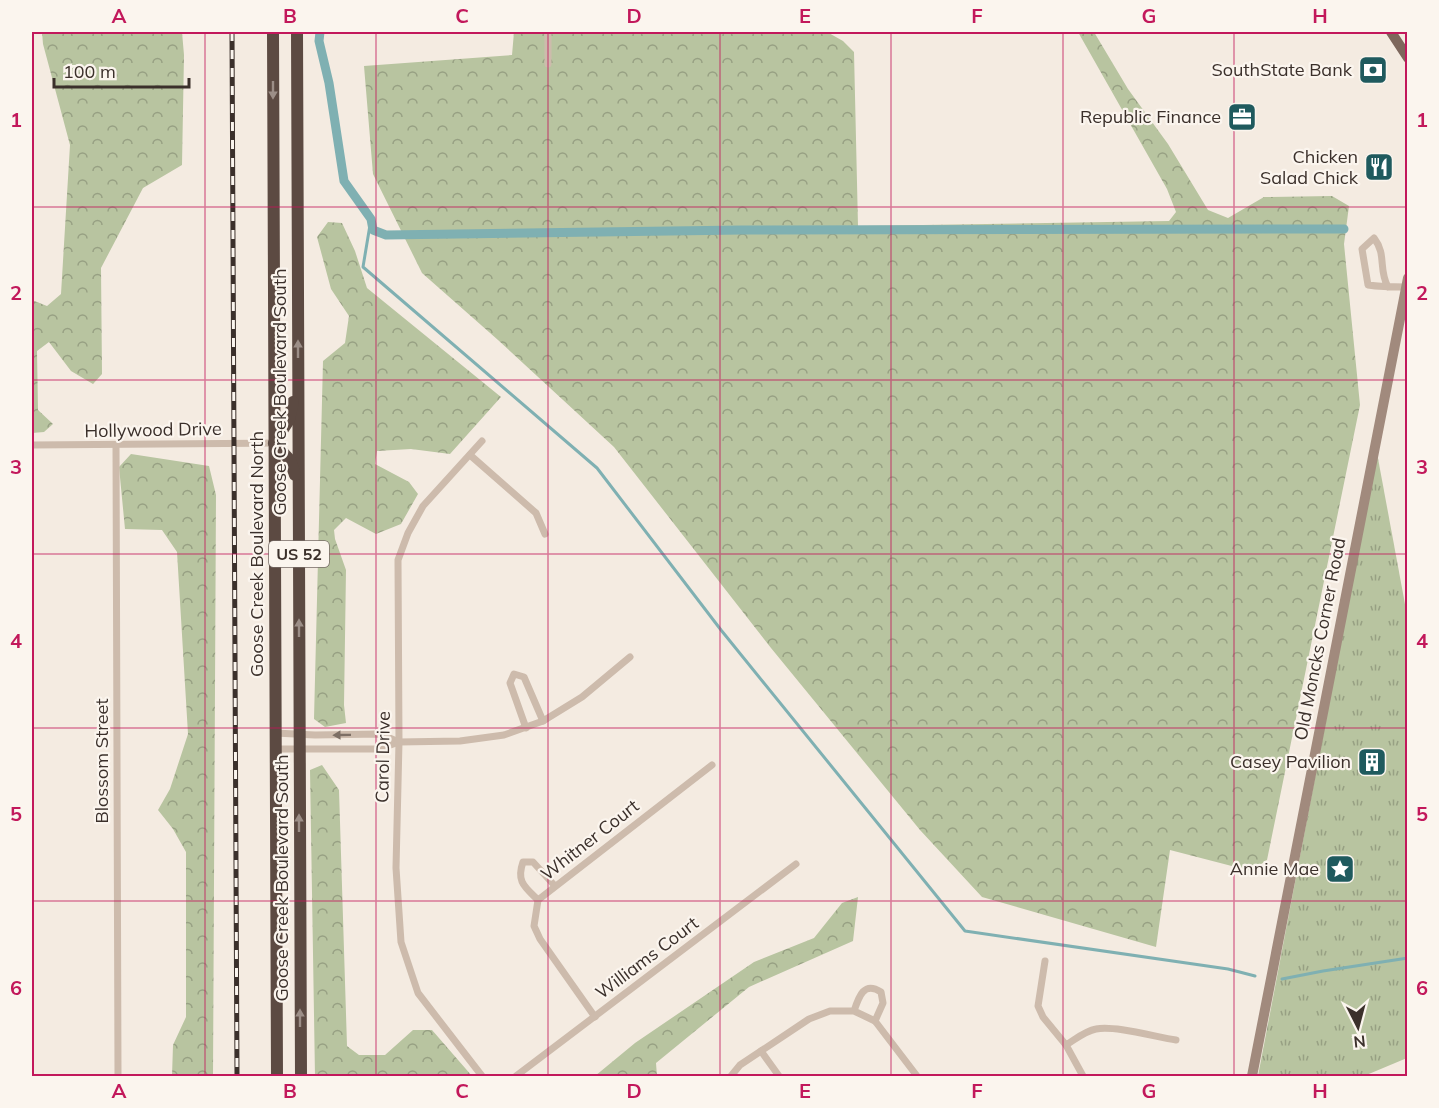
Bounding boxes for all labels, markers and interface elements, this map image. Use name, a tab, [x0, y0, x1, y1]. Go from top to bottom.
text: A	[112, 3, 127, 28]
text: B	[283, 3, 297, 28]
text: C	[455, 3, 469, 28]
text: D	[626, 3, 642, 28]
text: E	[799, 3, 811, 28]
text: F	[971, 3, 983, 28]
text: G	[1142, 3, 1156, 28]
text: H	[1312, 3, 1328, 28]
scale bar	[54, 51, 189, 89]
bank icon: SouthState Bank	[1357, 54, 1389, 86]
place label: SouthState Bank	[1211, 58, 1353, 81]
text: 100 m	[63, 60, 116, 83]
one-way arrow	[268, 80, 278, 99]
office icon: Republic Finance	[1226, 101, 1258, 133]
place label: Republic Finance	[1080, 105, 1221, 128]
text: 1	[10, 107, 22, 132]
text: 1	[1416, 107, 1428, 132]
place label: Chicken Salad Chick	[1260, 145, 1359, 189]
restaurant icon: Chicken Salad Chick	[1363, 151, 1395, 183]
street label: Goose Creek Boulevard South	[268, 268, 291, 516]
text: 2	[10, 280, 22, 305]
text: 2	[1416, 280, 1428, 305]
one-way arrow	[293, 340, 303, 359]
street label: Hollywood Drive	[84, 417, 222, 442]
street label: Goose Creek Boulevard North	[245, 431, 268, 677]
text: 3	[10, 454, 22, 479]
text: 3	[1416, 454, 1428, 479]
street label: Old Moncks Corner Road	[1289, 536, 1350, 742]
road number: US 52	[269, 541, 329, 567]
one-way arrow	[294, 619, 304, 638]
text: 4	[10, 628, 22, 653]
text: 4	[1416, 628, 1428, 653]
street label: Blossom Street	[90, 698, 113, 824]
street label: Carol Drive	[370, 711, 395, 803]
one-way arrow	[333, 730, 352, 739]
building icon: Casey Pavilion	[1356, 746, 1388, 778]
place label: Casey Pavilion	[1230, 750, 1351, 773]
street label: Goose Creek Boulevard South	[270, 754, 293, 1002]
street label: Whitner Court	[536, 794, 643, 885]
text: 5	[10, 801, 22, 826]
text: 5	[1416, 801, 1428, 826]
one-way arrow	[294, 814, 304, 833]
place icon: Annie Mae	[1324, 853, 1356, 885]
place label: Annie Mae	[1230, 857, 1319, 880]
street label: Williams Court	[591, 911, 703, 1004]
text: 6	[10, 975, 22, 1000]
text: 6	[1416, 975, 1428, 1000]
north arrow	[1328, 997, 1388, 1057]
one-way arrow	[295, 1009, 305, 1028]
text: N	[1353, 1031, 1367, 1052]
text: A	[112, 1078, 127, 1103]
text: B	[283, 1078, 297, 1103]
text: C	[455, 1078, 469, 1103]
text: D	[626, 1078, 642, 1103]
text: E	[799, 1078, 811, 1103]
text: F	[971, 1078, 983, 1103]
text: G	[1142, 1078, 1156, 1103]
text: H	[1312, 1078, 1328, 1103]

